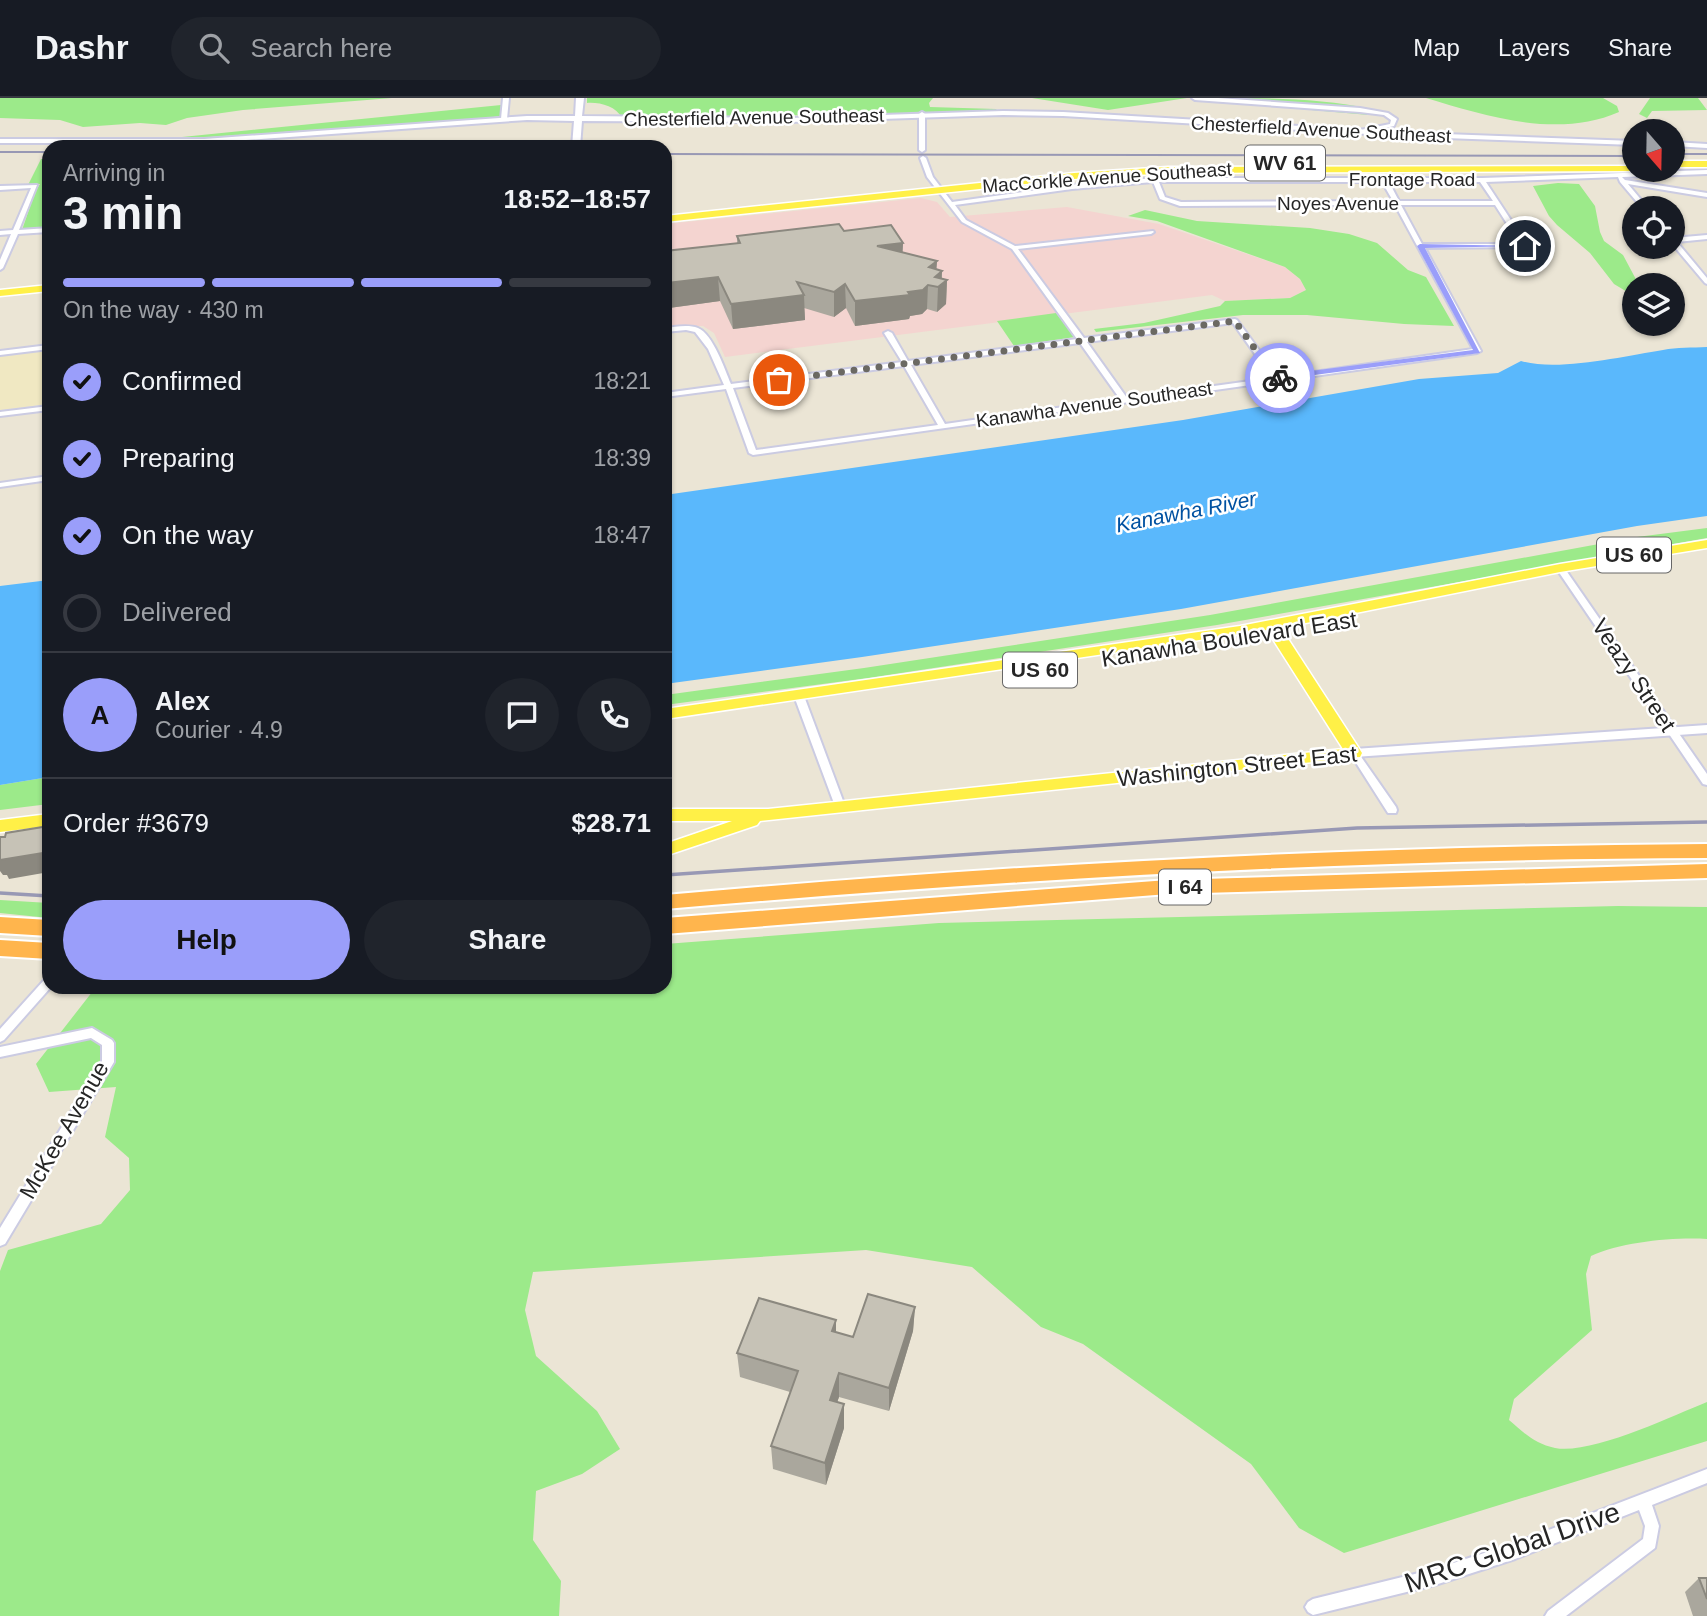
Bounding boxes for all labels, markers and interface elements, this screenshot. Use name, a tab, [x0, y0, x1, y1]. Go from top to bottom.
search box	[171, 17, 661, 80]
text: Dashr	[35, 29, 129, 66]
icon: search	[195, 29, 233, 67]
text: Search here	[251, 33, 392, 63]
text: Map	[1413, 34, 1460, 61]
text: Layers	[1498, 34, 1570, 61]
text: Share	[1608, 34, 1672, 61]
street label: Chesterfield Avenue Southeast	[624, 105, 885, 130]
street label: Chesterfield Avenue Southeast	[1190, 112, 1452, 147]
north arrow	[1622, 119, 1685, 182]
map controls	[1622, 119, 1685, 336]
road number: WV 61	[1245, 146, 1325, 180]
street label: MacCorkle Avenue Southeast	[982, 158, 1233, 197]
text: Arriving in	[63, 160, 165, 186]
street label: Frontage Road	[1349, 169, 1475, 190]
text: 18:52–18:57	[504, 184, 651, 214]
text: 3 min	[63, 187, 183, 239]
street label: Noyes Avenue	[1277, 193, 1399, 214]
button: locate	[1622, 196, 1685, 259]
pin	[1495, 216, 1555, 276]
icon: home	[1506, 227, 1544, 265]
button: layers	[1622, 273, 1685, 336]
text: On the way · 430 m	[63, 297, 264, 323]
courier	[1245, 343, 1315, 413]
pin	[749, 350, 809, 410]
icon: bike	[1261, 359, 1299, 397]
icon: bag	[760, 361, 798, 399]
icon: check	[63, 363, 101, 401]
text: Confirmed	[122, 366, 242, 396]
text: 18:21	[593, 368, 651, 394]
street label: Kanawha Avenue Southeast	[975, 377, 1214, 431]
icon: check	[63, 440, 101, 478]
text: Preparing	[122, 443, 235, 473]
text: 18:39	[593, 445, 651, 471]
water label: Kanawha River	[1114, 486, 1259, 536]
icon: check	[63, 517, 101, 555]
text: On the way	[122, 520, 254, 550]
text: 18:47	[593, 522, 651, 548]
road number: US 60	[1597, 538, 1671, 573]
text: Delivered	[122, 597, 232, 627]
street label: Kanawha Boulevard East	[1099, 606, 1359, 672]
street label: Veazy Street	[1587, 614, 1682, 737]
road number: US 60	[1003, 652, 1077, 688]
button: chat	[485, 678, 559, 752]
button: phone	[577, 678, 651, 752]
text: Alex	[155, 686, 210, 716]
text: A	[91, 700, 109, 730]
text: Courier · 4.9	[155, 717, 283, 743]
street label: Washington Street East	[1116, 740, 1359, 792]
text: Order #3679	[63, 808, 209, 838]
text: $28.71	[571, 808, 651, 838]
road number: I 64	[1159, 870, 1211, 904]
button: Help	[63, 900, 350, 980]
button: Share	[364, 900, 651, 980]
street label: McKee Avenue	[14, 1057, 114, 1203]
street label: MRC Global Drive	[1400, 1496, 1624, 1599]

